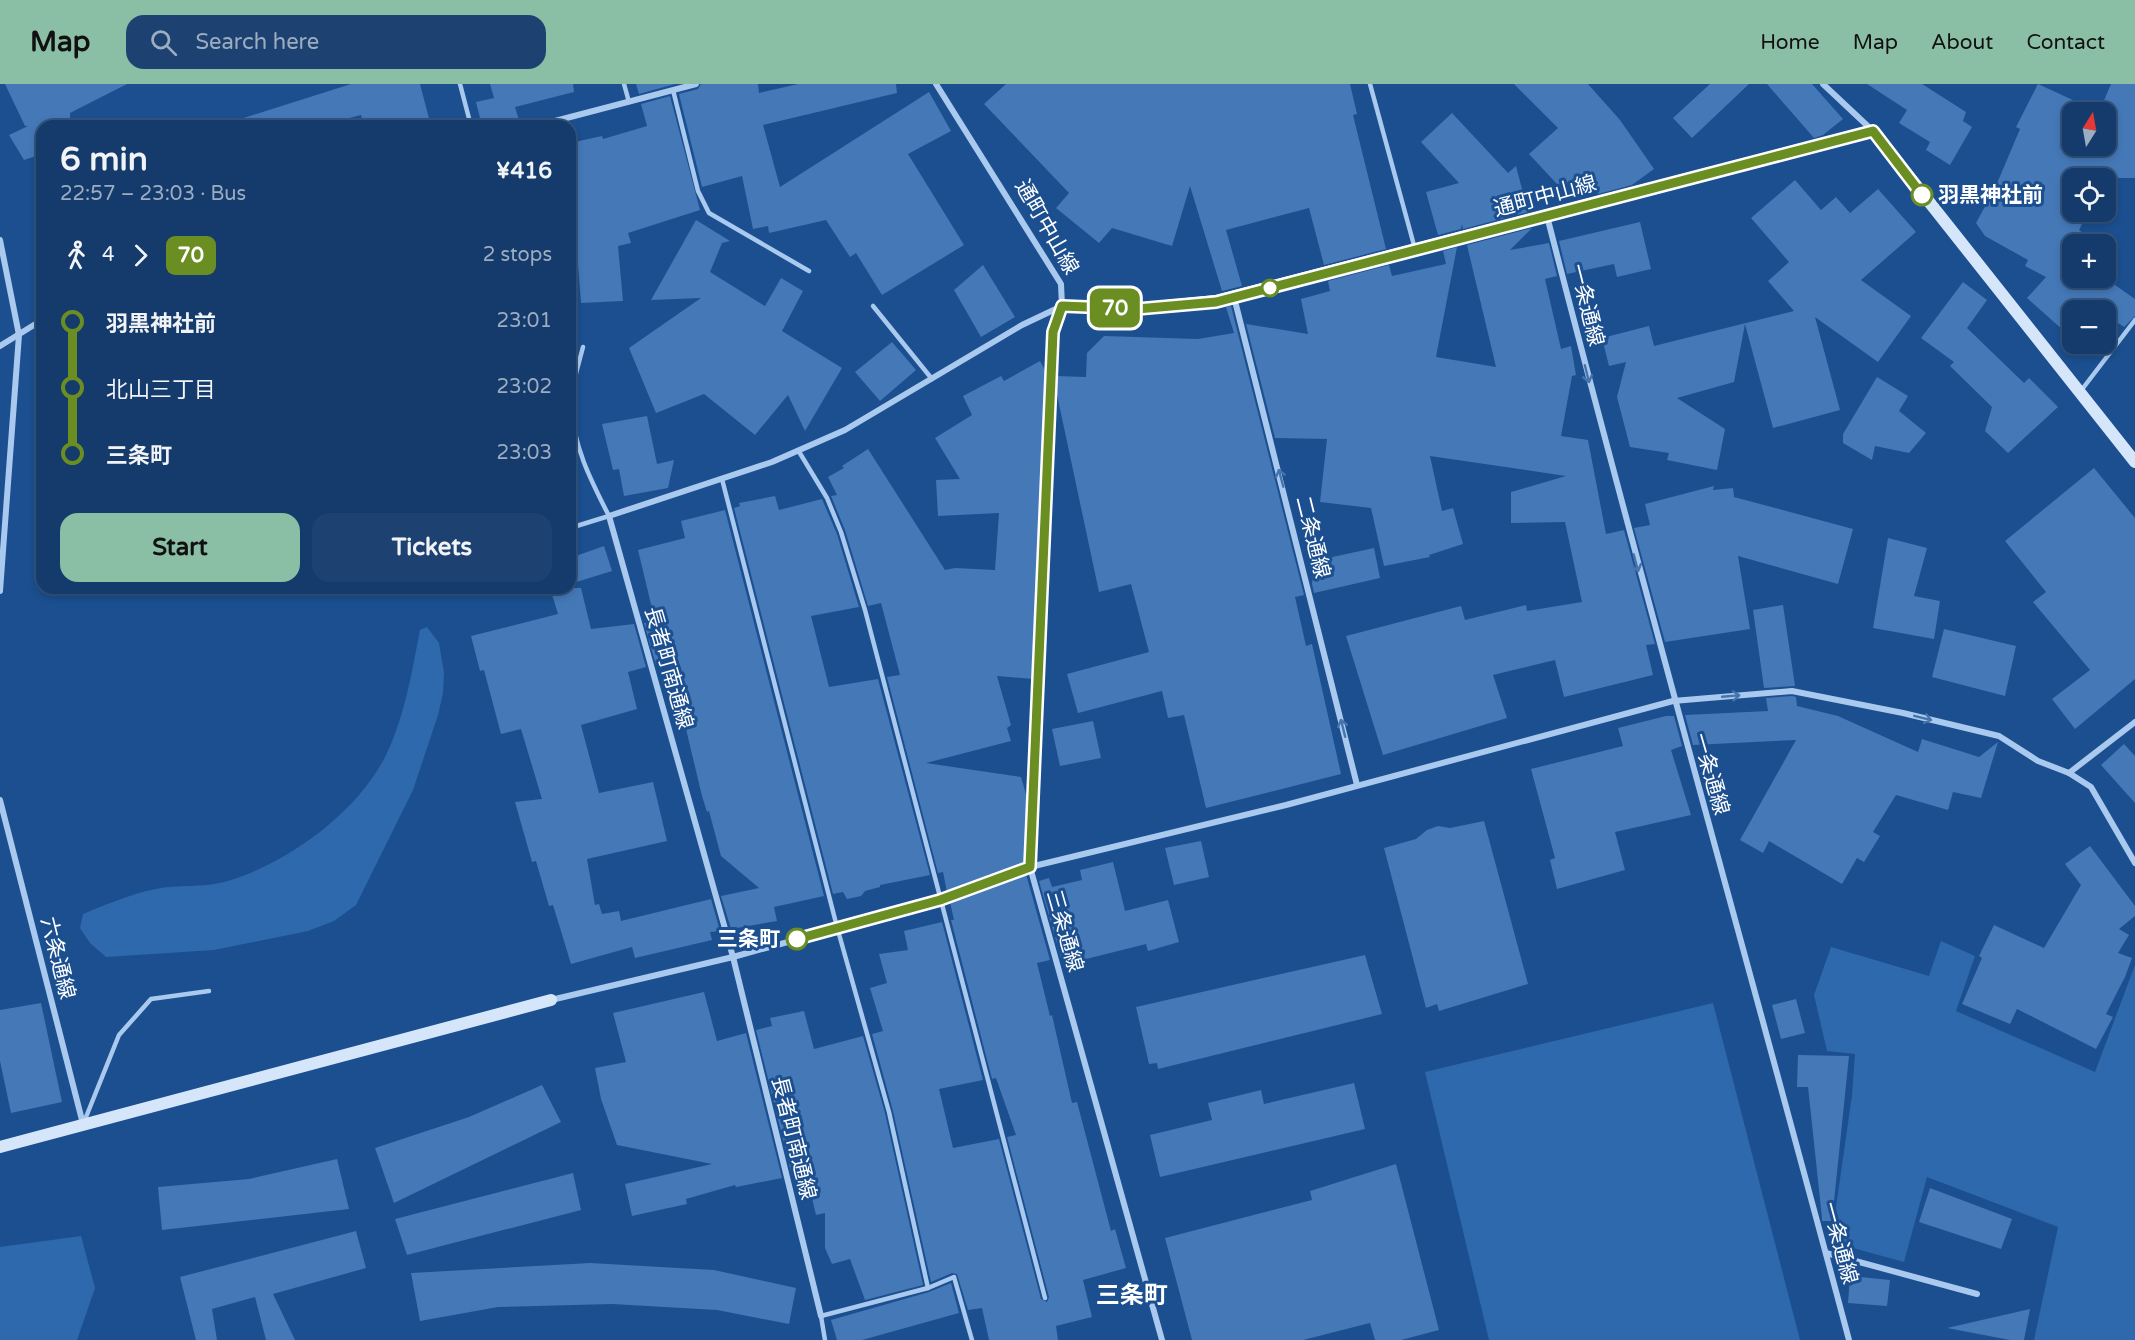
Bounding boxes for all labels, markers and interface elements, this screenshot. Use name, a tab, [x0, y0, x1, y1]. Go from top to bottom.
search box	[126, 15, 546, 69]
text: Map	[30, 25, 90, 59]
icon: search	[147, 26, 180, 59]
text: Search here	[195, 29, 319, 55]
text: Home	[1760, 30, 1820, 55]
text: Map	[1853, 30, 1898, 55]
text: About	[1931, 30, 1993, 55]
text: Contact	[2026, 30, 2105, 55]
north arrow	[2062, 102, 2116, 156]
map controls	[2062, 102, 2116, 354]
text: 6 min	[60, 140, 148, 179]
text: ¥416	[496, 158, 552, 184]
button: locate	[2062, 168, 2116, 222]
street label: 通町中山線	[1491, 171, 1599, 222]
street label: 通町中山線	[1009, 176, 1084, 279]
text: 22:57 – 23:03 · Bus	[60, 182, 246, 206]
place label: 羽黒神社前	[1938, 183, 2043, 208]
marker: 羽黒神社前	[1911, 184, 1933, 206]
button: +	[2062, 234, 2116, 288]
icon: walk	[60, 239, 93, 272]
icon: forward	[124, 239, 157, 272]
text: 4	[102, 243, 115, 267]
text: 70	[178, 243, 204, 268]
text: 2 stops	[483, 243, 552, 267]
street label: 一条通線	[1564, 261, 1609, 349]
unlabelled marker	[1261, 279, 1279, 297]
line badge: 70	[1088, 288, 1142, 328]
text: 70	[1102, 296, 1128, 321]
button: −	[2062, 300, 2116, 354]
text: 23:01	[497, 309, 552, 333]
text: 羽黒神社前	[106, 311, 216, 337]
one-way arrow	[1582, 364, 1594, 383]
text: 23:02	[497, 375, 552, 399]
text: 北山三丁目	[106, 377, 216, 403]
text: 23:03	[497, 441, 552, 465]
text: 三条町	[106, 443, 172, 469]
one-way arrow	[1275, 469, 1286, 488]
street label: 二条通線	[1290, 493, 1335, 581]
button: Start	[60, 513, 300, 582]
button: Tickets	[312, 513, 552, 582]
one-way arrow	[1631, 553, 1643, 572]
street label: 長者町南通線	[639, 604, 698, 732]
one-way arrow	[1721, 691, 1741, 702]
one-way arrow	[1913, 713, 1933, 724]
one-way arrow	[1337, 719, 1349, 738]
street label: 一条通線	[1687, 730, 1734, 818]
street label: 三条通線	[1041, 887, 1088, 975]
street label: 六条通線	[35, 914, 80, 1002]
place label: 三条町	[717, 927, 780, 952]
marker: 三条町	[786, 928, 808, 950]
street label: 長者町南通線	[766, 1074, 821, 1202]
street label: 一条通線	[1817, 1199, 1862, 1287]
district label: 三条町	[1096, 1281, 1168, 1310]

